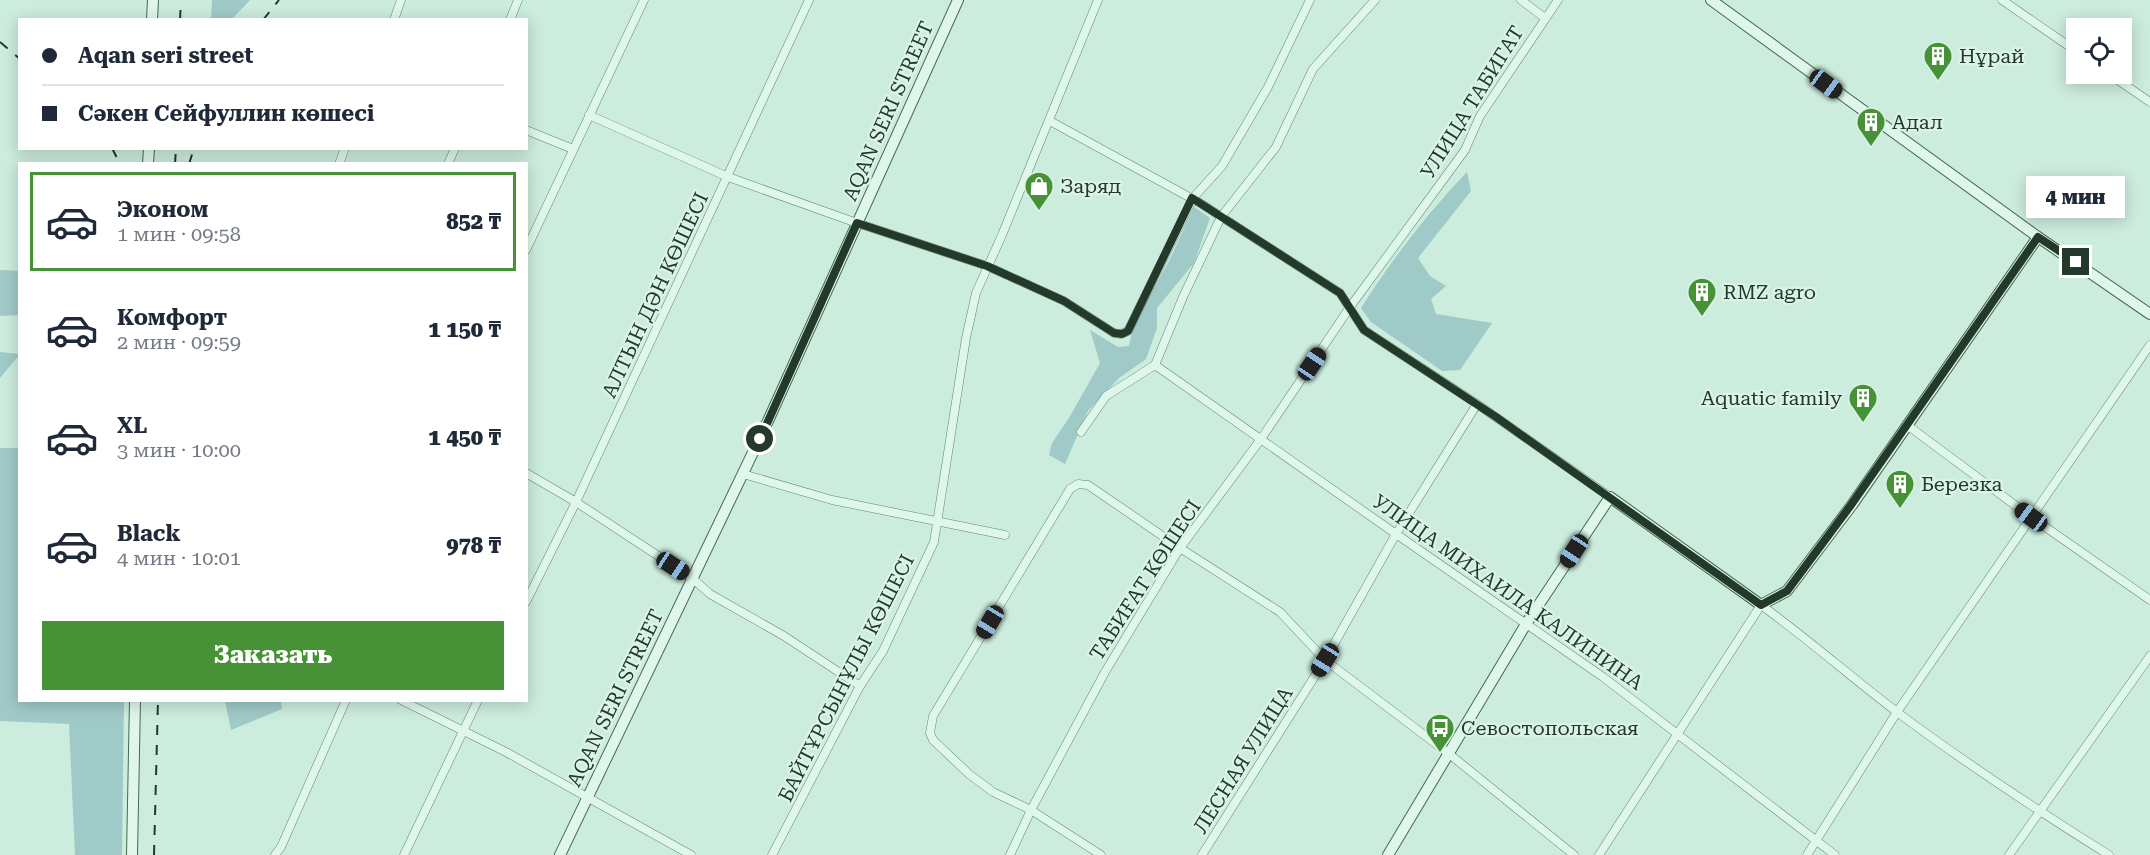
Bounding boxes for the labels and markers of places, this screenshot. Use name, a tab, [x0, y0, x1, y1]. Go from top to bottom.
building icon: Нұрай	[1922, 40, 1954, 82]
place label: Нұрай	[1959, 44, 2024, 68]
building icon: Адал	[1855, 106, 1887, 148]
place label: Адал	[1892, 110, 1943, 134]
shop icon: Заряд	[1023, 170, 1055, 212]
place label: Заряд	[1060, 174, 1122, 198]
building icon: RMZ agro	[1686, 276, 1718, 318]
place label: RMZ agro	[1723, 280, 1816, 304]
building icon: Aquatic family	[1847, 382, 1879, 424]
place label: Aquatic family	[1701, 386, 1842, 410]
building icon: Березка	[1884, 468, 1916, 510]
place label: Березка	[1921, 472, 2002, 496]
bus stop icon: Севостопольская	[1424, 712, 1456, 754]
place label: Севостопольская	[1461, 716, 1639, 740]

